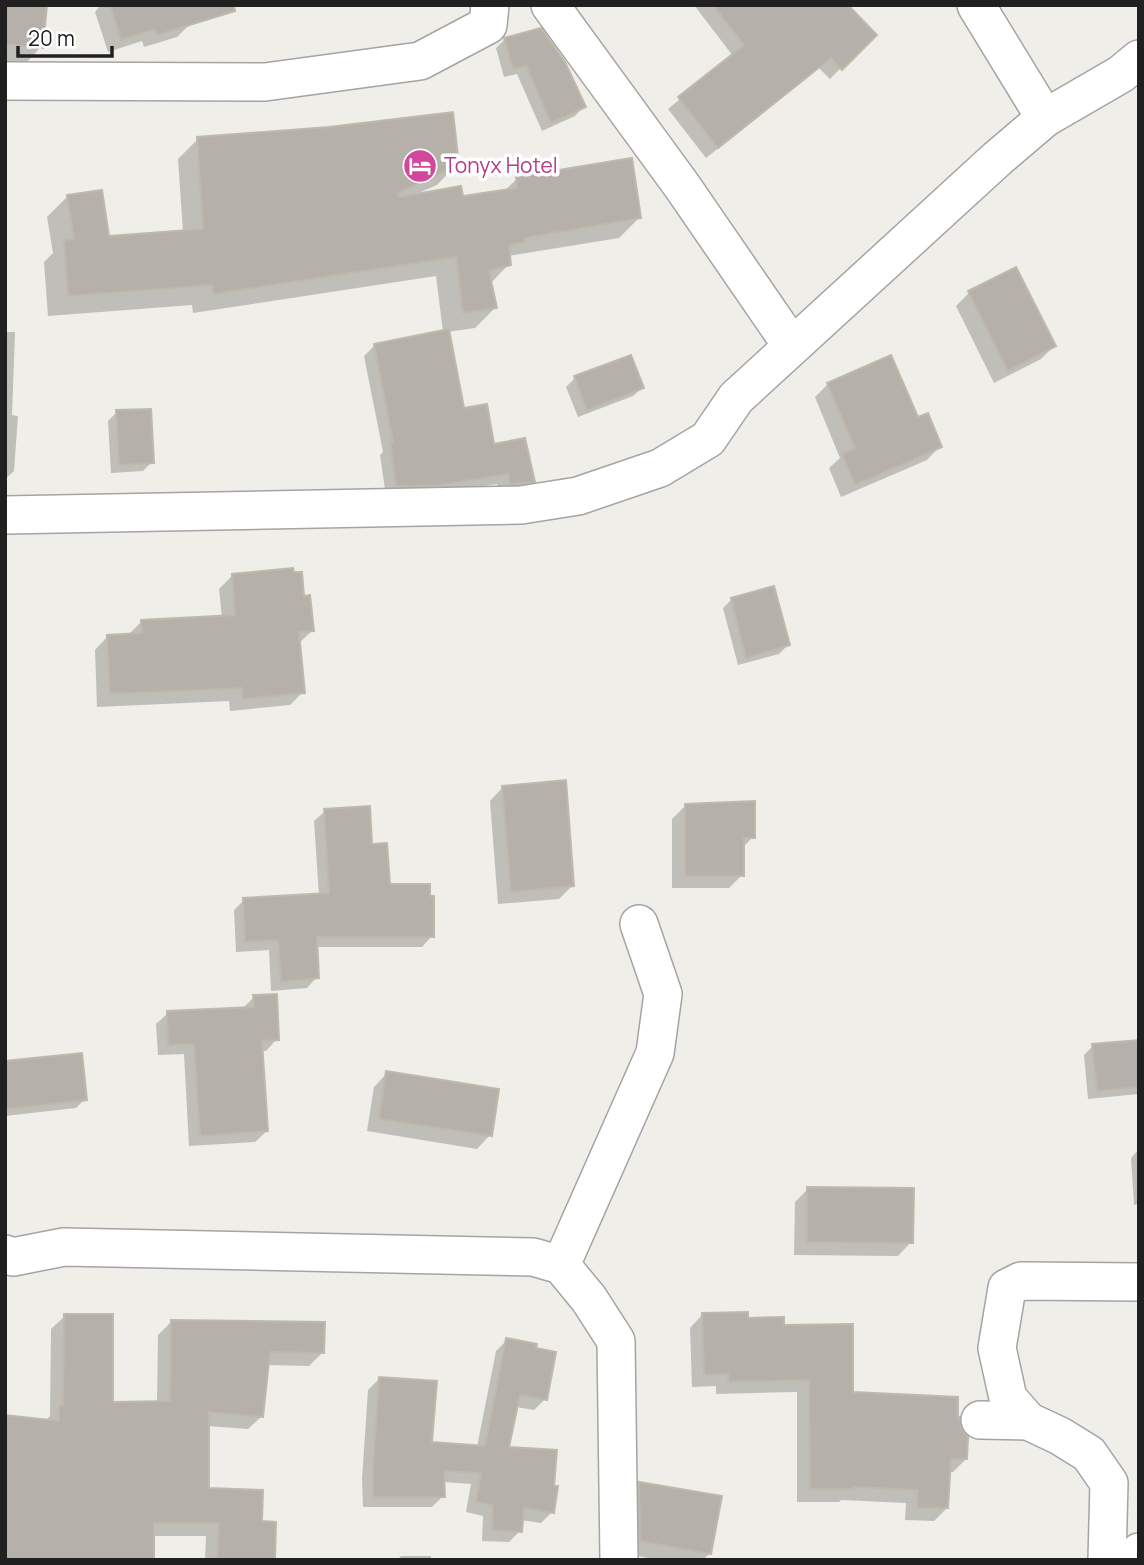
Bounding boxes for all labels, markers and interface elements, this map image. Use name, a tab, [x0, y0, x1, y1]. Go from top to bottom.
scale bar	[18, 14, 112, 58]
text: 20 m	[28, 24, 75, 52]
hotel icon: Tonyx Hotel	[401, 147, 439, 185]
place label: Tonyx Hotel	[444, 151, 558, 179]

